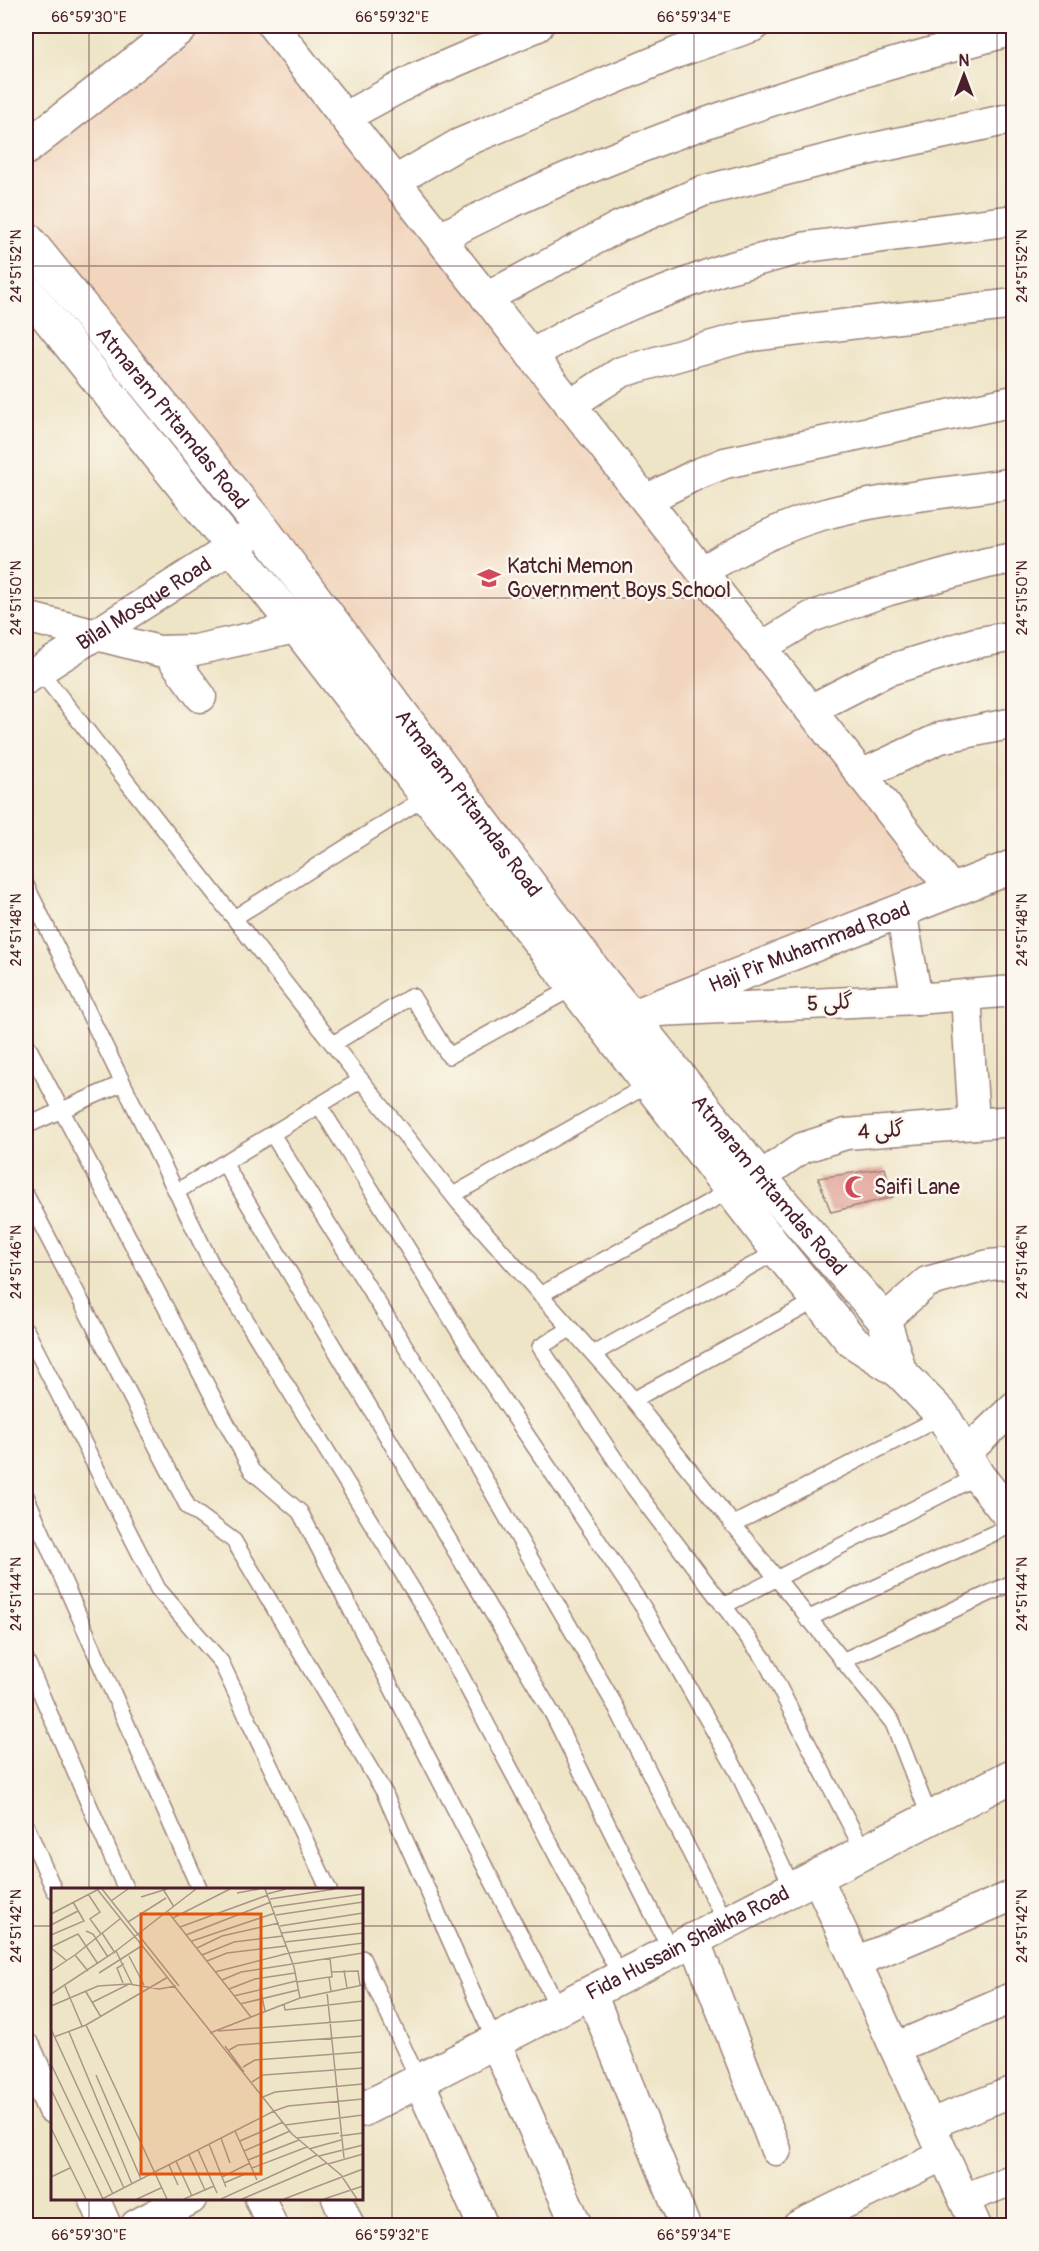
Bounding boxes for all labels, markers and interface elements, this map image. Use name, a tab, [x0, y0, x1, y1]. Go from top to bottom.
text: 66°59'30"E	[51, 8, 127, 27]
text: 66°59'32"E	[355, 8, 429, 27]
text: 66°59'34"E	[657, 8, 731, 27]
north arrow	[934, 45, 994, 105]
text: N	[959, 51, 970, 71]
text: 24°51'52"N	[7, 229, 26, 303]
text: 24°51'52"N	[1013, 229, 1032, 303]
street label: Atmaram Pritamdas Road	[90, 321, 255, 515]
street label: Bilal Mosque Road	[72, 551, 216, 657]
place label: Katchi Memon Government Boys School	[507, 553, 731, 604]
text: 24°51'50"N	[7, 560, 26, 636]
text: 24°51'50"N	[1013, 560, 1032, 636]
school or university icon: Katchi Memon Government Boys School	[476, 565, 502, 591]
street label: Atmaram Pritamdas Road	[389, 704, 548, 902]
text: 24°51'48"N	[7, 893, 26, 967]
text: 24°51'48"N	[1013, 893, 1032, 967]
street label: Haji Pir Muhammad Road	[705, 895, 914, 999]
street label: گلی 5	[806, 988, 854, 1018]
street label: Atmaram Pritamdas Road	[686, 1089, 853, 1281]
street label: گلی 4	[857, 1116, 905, 1146]
mosque icon: Saifi Lane	[843, 1174, 869, 1200]
place label: Saifi Lane	[874, 1174, 960, 1201]
text: 24°51'46"N	[7, 1225, 26, 1299]
text: 24°51'46"N	[1013, 1225, 1032, 1299]
text: 24°51'44"N	[7, 1557, 26, 1631]
text: 24°51'44"N	[1013, 1557, 1032, 1631]
street label: Fida Hussain Shaikha Road	[581, 1879, 794, 2006]
inset map	[51, 1888, 363, 2200]
text: 24°51'42"N	[7, 1889, 26, 1963]
text: 24°51'42"N	[1013, 1889, 1032, 1963]
text: 66°59'30"E	[51, 2226, 127, 2245]
text: 66°59'32"E	[355, 2226, 429, 2245]
text: 66°59'34"E	[657, 2226, 731, 2245]

